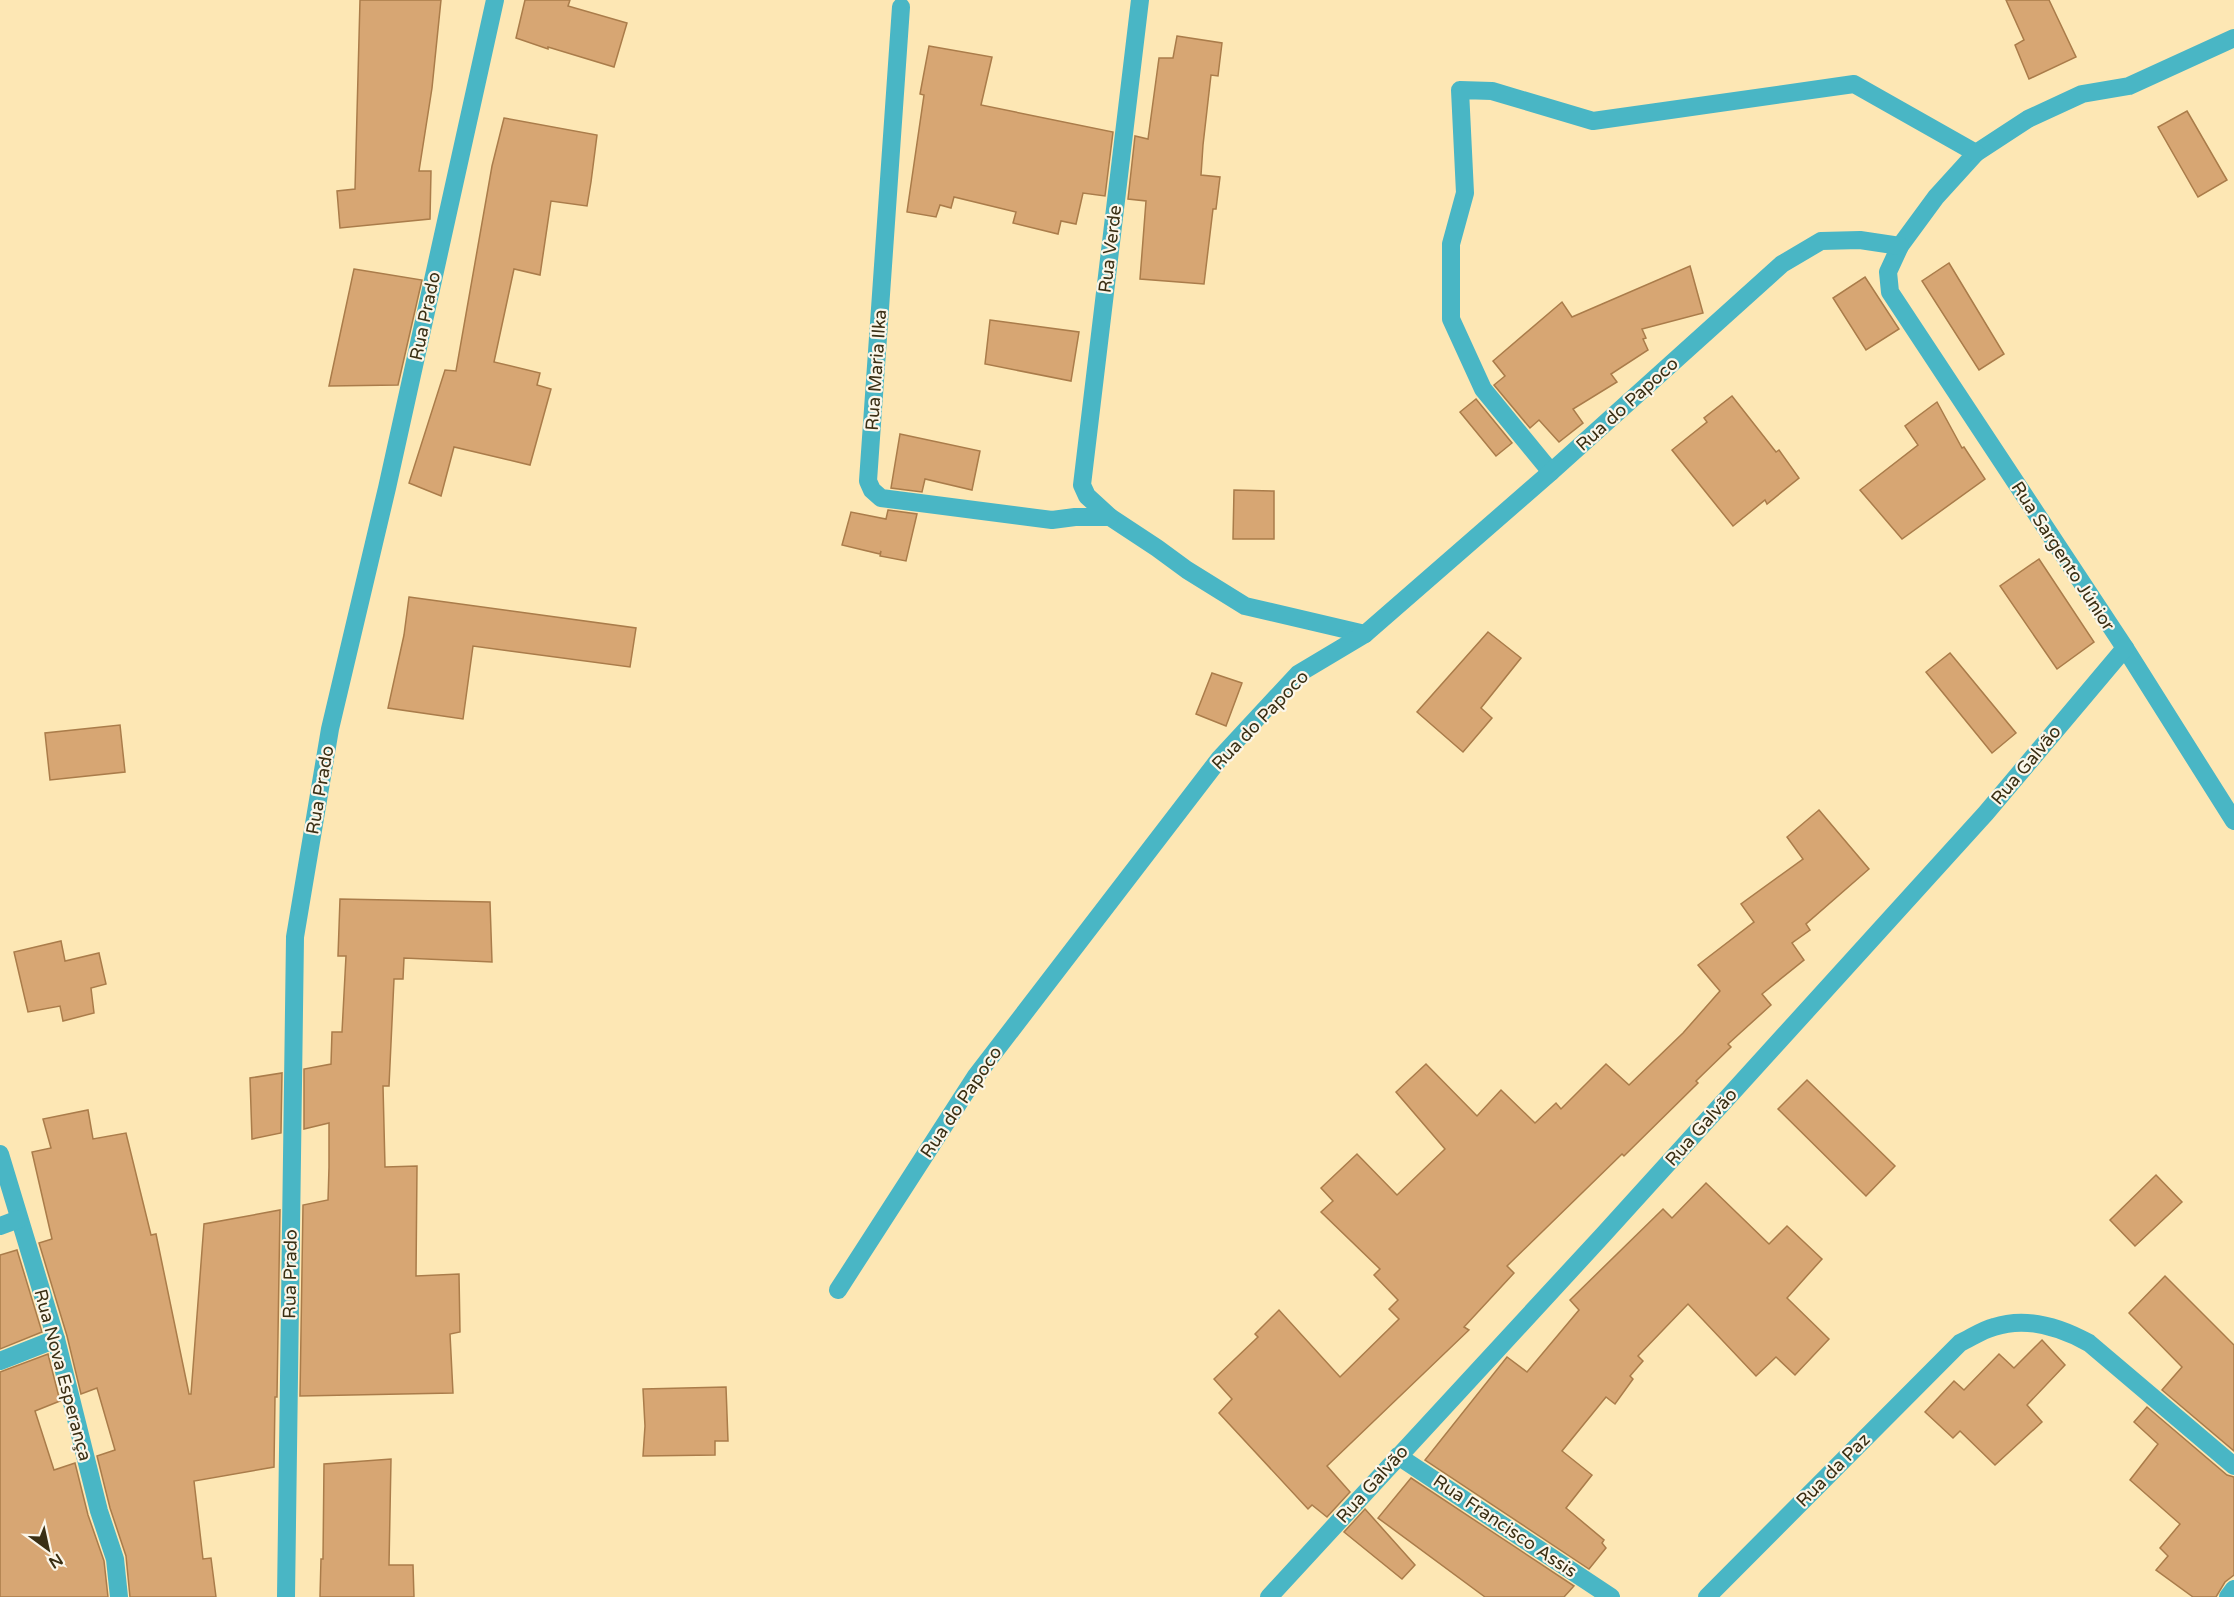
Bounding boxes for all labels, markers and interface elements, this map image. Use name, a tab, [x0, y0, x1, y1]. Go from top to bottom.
street label: Rua Verde	[1094, 204, 1126, 294]
street label: Rua Prado	[405, 270, 445, 362]
street label: Rua Maria Ilka	[861, 309, 891, 431]
street label: Rua do Papoco	[1571, 352, 1683, 456]
street label: Rua Sargento Júnior	[2006, 477, 2120, 635]
street label: Rua do Papoco	[1207, 666, 1313, 774]
street label: Rua Galvão	[1986, 721, 2066, 809]
street label: Rua Prado	[301, 744, 339, 836]
street label: Rua do Papoco	[916, 1042, 1007, 1162]
street label: Rua Galvão	[1660, 1083, 1742, 1171]
street label: Rua Prado	[278, 1229, 302, 1319]
street label: Rua Nova Esperança	[29, 1287, 97, 1463]
street label: Rua da Paz	[1791, 1428, 1875, 1512]
street label: Rua Galvão	[1331, 1440, 1413, 1528]
street label: Rua Francisco Assis	[1429, 1470, 1581, 1582]
north arrow	[18, 1519, 78, 1579]
text: N	[45, 1549, 66, 1573]

